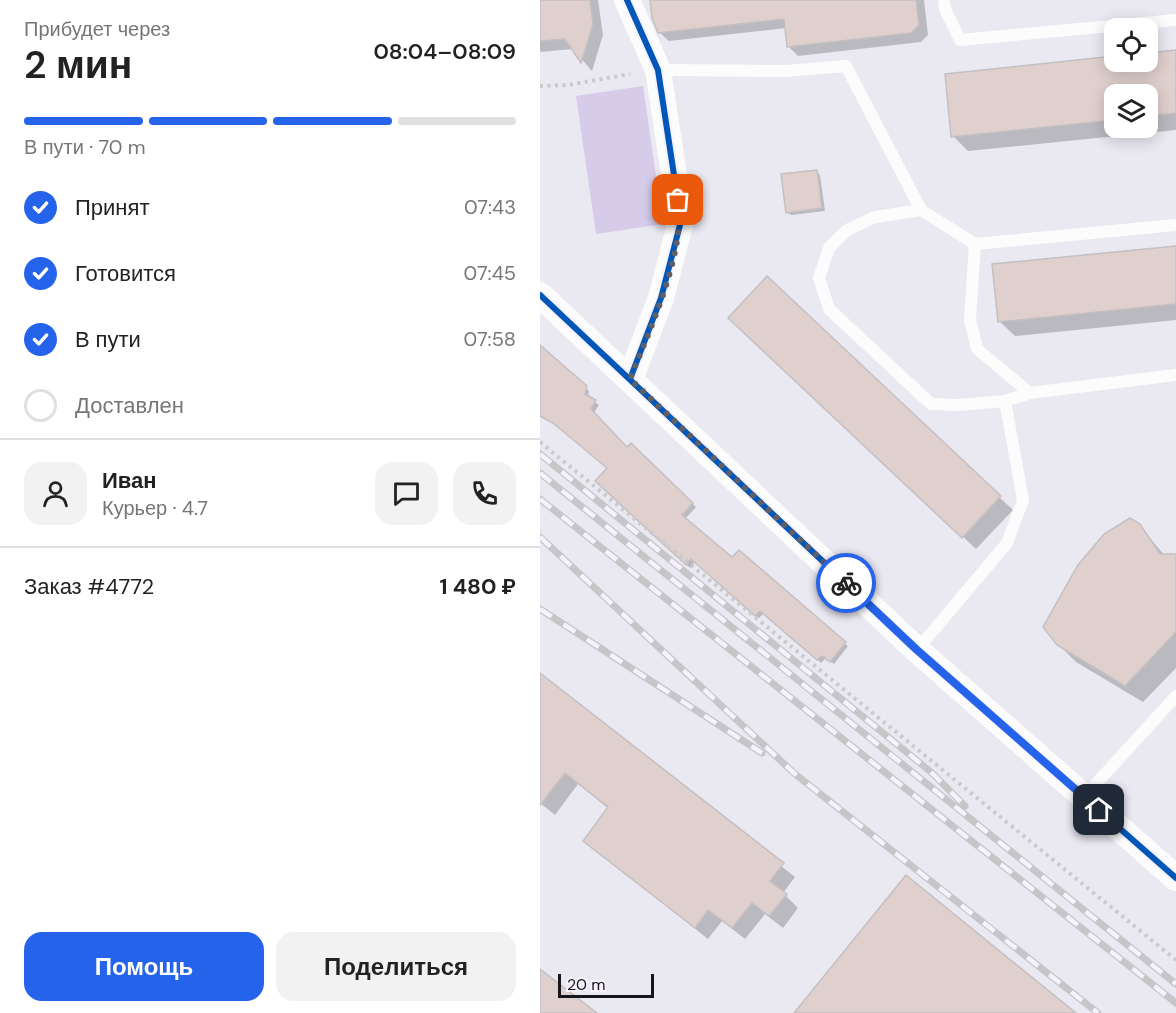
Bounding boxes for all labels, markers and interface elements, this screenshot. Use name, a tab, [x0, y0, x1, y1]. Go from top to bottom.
text: Прибудет через	[24, 16, 170, 42]
map controls	[1104, 18, 1158, 138]
button: locate	[1104, 18, 1158, 72]
text: 08:04–08:09	[373, 37, 516, 66]
text: 2 мин	[24, 39, 132, 90]
button: layers	[1104, 84, 1158, 138]
text: В пути · 70 m	[24, 134, 146, 160]
pin	[652, 174, 703, 225]
icon: bag	[661, 183, 694, 216]
icon: check	[24, 191, 57, 224]
text: Принят	[75, 193, 149, 222]
text: 07:43	[464, 194, 516, 220]
icon: check	[24, 257, 57, 290]
text: Готовится	[75, 259, 176, 288]
text: 07:45	[464, 260, 516, 286]
icon: check	[24, 323, 57, 356]
text: В пути	[75, 325, 141, 354]
text: 07:58	[464, 326, 516, 352]
text: Доставлен	[75, 391, 184, 420]
button: person	[24, 462, 87, 525]
button: chat	[375, 462, 438, 525]
button: phone	[453, 462, 516, 525]
text: Иван	[102, 466, 157, 495]
text: Курьер · 4.7	[102, 495, 208, 521]
courier	[816, 553, 876, 613]
icon: bike	[830, 567, 863, 600]
text: Заказ #4772	[24, 572, 154, 601]
text: 1 480 ₽	[440, 572, 516, 601]
pin	[1073, 784, 1124, 835]
icon: home	[1082, 793, 1115, 826]
button: Помощь	[24, 932, 264, 1001]
button: Поделиться	[276, 932, 516, 1001]
scale bar	[558, 971, 654, 998]
text: 20 m	[567, 974, 606, 995]

